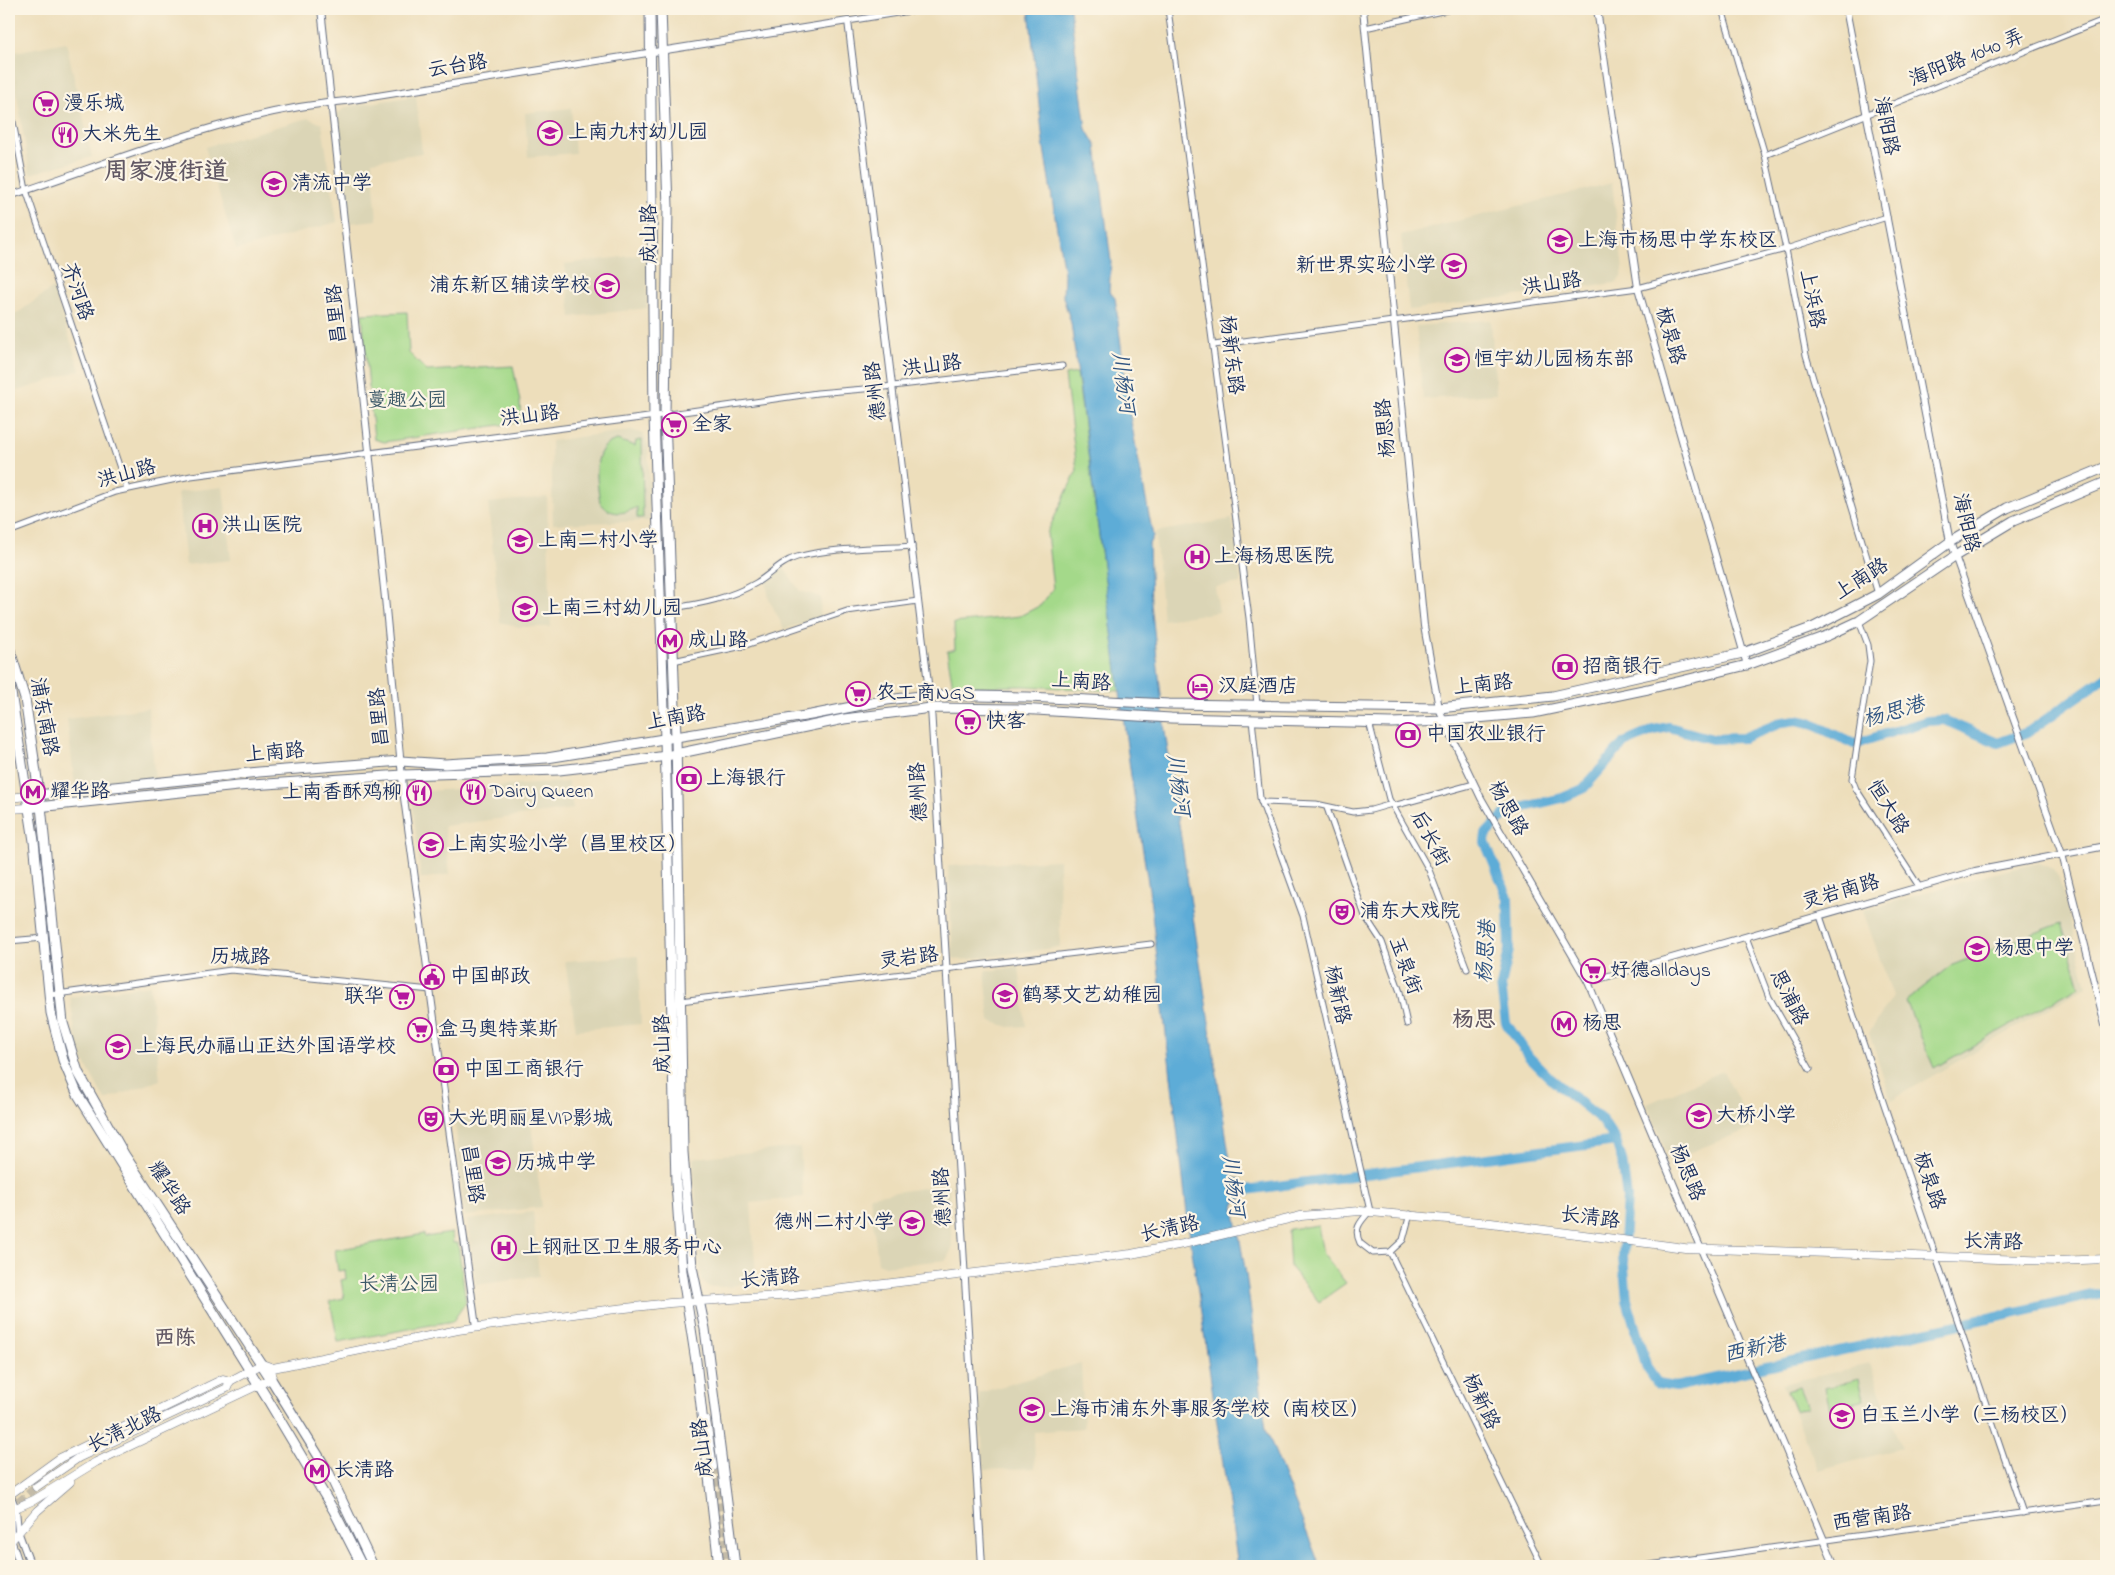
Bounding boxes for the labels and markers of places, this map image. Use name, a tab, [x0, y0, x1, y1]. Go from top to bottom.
place label: 漫乐城	[64, 90, 124, 119]
supermarket icon: 漫乐城	[33, 91, 59, 117]
place label: 上南九村幼儿园	[568, 119, 708, 148]
school or university icon: 上南九村幼儿园	[537, 120, 563, 146]
place label: 大米先生	[82, 121, 162, 150]
restaurant icon: 大米先生	[52, 122, 78, 148]
place label: 清流中学	[292, 170, 372, 199]
school or university icon: 清流中学	[261, 171, 287, 197]
place label: 上海市杨思中学东校区	[1578, 227, 1778, 256]
school or university icon: 上海市杨思中学东校区	[1547, 228, 1573, 254]
place label: 新世界实验小学	[1296, 252, 1436, 281]
school or university icon: 新世界实验小学	[1441, 253, 1467, 279]
place label: 浦东新区辅读学校	[430, 272, 590, 301]
school or university icon: 浦东新区辅读学校	[594, 273, 620, 299]
place label: 恒宇幼儿园杨东部	[1474, 346, 1634, 375]
school or university icon: 恒宇幼儿园杨东部	[1444, 347, 1470, 373]
place label: 全家	[692, 411, 732, 440]
supermarket icon: 全家	[661, 412, 687, 438]
place label: 洪山医院	[222, 512, 302, 541]
hospital icon: 洪山医院	[192, 513, 218, 539]
place label: 上南二村小学	[538, 527, 658, 556]
school or university icon: 上南二村小学	[507, 528, 533, 554]
place label: 上海杨思医院	[1214, 543, 1334, 572]
hospital icon: 上海杨思医院	[1184, 544, 1210, 570]
place label: 上南三村幼儿园	[542, 595, 682, 624]
school or university icon: 上南三村幼儿园	[512, 596, 538, 622]
place label: 成山路	[688, 627, 749, 656]
metro station icon: 成山路	[657, 628, 683, 654]
place label: 招商银行	[1582, 653, 1662, 682]
bank icon: 招商银行	[1552, 654, 1578, 680]
place label: 汉庭酒店	[1218, 673, 1298, 702]
hotel icon: 汉庭酒店	[1187, 674, 1213, 700]
place label: 农工商NGS	[876, 680, 975, 709]
supermarket icon: 农工商NGS	[845, 681, 871, 707]
place label: 快客	[986, 708, 1026, 737]
supermarket icon: 快客	[955, 709, 981, 735]
place label: 中国农业银行	[1426, 721, 1546, 750]
bank icon: 中国农业银行	[1395, 722, 1421, 748]
place label: 上海银行	[706, 765, 786, 794]
bank icon: 上海银行	[676, 766, 702, 792]
place label: 耀华路	[50, 778, 111, 807]
place label: Dairy Queen	[489, 778, 594, 807]
metro station icon: 耀华路	[20, 779, 46, 805]
place label: 上南香酥鸡柳	[282, 779, 402, 808]
restaurant icon: Dairy Queen	[460, 779, 486, 805]
restaurant icon: 上南香酥鸡柳	[406, 780, 432, 806]
place label: 上南实验小学（昌里校区）	[448, 831, 688, 860]
school or university icon: 上南实验小学（昌里校区）	[418, 832, 444, 858]
place label: 浦东大戏院	[1360, 898, 1460, 927]
theatre icon: 浦东大戏院	[1329, 899, 1355, 925]
place label: 杨思中学	[1994, 935, 2074, 964]
school or university icon: 杨思中学	[1964, 936, 1990, 962]
place label: 好德alldays	[1610, 957, 1711, 986]
supermarket icon: 好德alldays	[1580, 958, 1606, 984]
place label: 中国邮政	[450, 963, 530, 992]
public building icon: 中国邮政	[419, 964, 445, 990]
place label: 鹤琴文艺幼稚园	[1022, 982, 1162, 1011]
place label: 联华	[344, 983, 384, 1012]
school or university icon: 鹤琴文艺幼稚园	[992, 983, 1018, 1009]
supermarket icon: 联华	[389, 984, 415, 1010]
place label: 杨思	[1582, 1010, 1622, 1039]
metro station icon: 杨思	[1551, 1011, 1577, 1037]
place label: 盒马奥特莱斯	[438, 1016, 558, 1045]
supermarket icon: 盒马奥特莱斯	[407, 1017, 433, 1043]
place label: 上海民办福山正达外国语学校	[136, 1033, 396, 1062]
school or university icon: 上海民办福山正达外国语学校	[105, 1034, 131, 1060]
place label: 中国工商银行	[464, 1056, 584, 1085]
bank icon: 中国工商银行	[433, 1057, 459, 1083]
place label: 大桥小学	[1716, 1102, 1796, 1131]
school or university icon: 大桥小学	[1686, 1103, 1712, 1129]
place label: 大光明丽星VIP影城	[448, 1105, 612, 1134]
theatre icon: 大光明丽星VIP影城	[418, 1106, 444, 1132]
place label: 历城中学	[516, 1149, 596, 1178]
school or university icon: 历城中学	[485, 1150, 511, 1176]
place label: 德州二村小学	[774, 1209, 894, 1238]
school or university icon: 德州二村小学	[899, 1210, 925, 1236]
place label: 上钢社区卫生服务中心	[522, 1234, 722, 1263]
hospital icon: 上钢社区卫生服务中心	[491, 1235, 517, 1261]
place label: 上海市浦东外事服务学校（南校区）	[1050, 1396, 1370, 1425]
school or university icon: 上海市浦东外事服务学校（南校区）	[1019, 1397, 1045, 1423]
place label: 白玉兰小学（三杨校区）	[1860, 1402, 2080, 1431]
school or university icon: 白玉兰小学（三杨校区）	[1829, 1403, 1855, 1429]
place label: 长清路	[334, 1457, 395, 1486]
metro station icon: 长清路	[304, 1458, 330, 1484]

